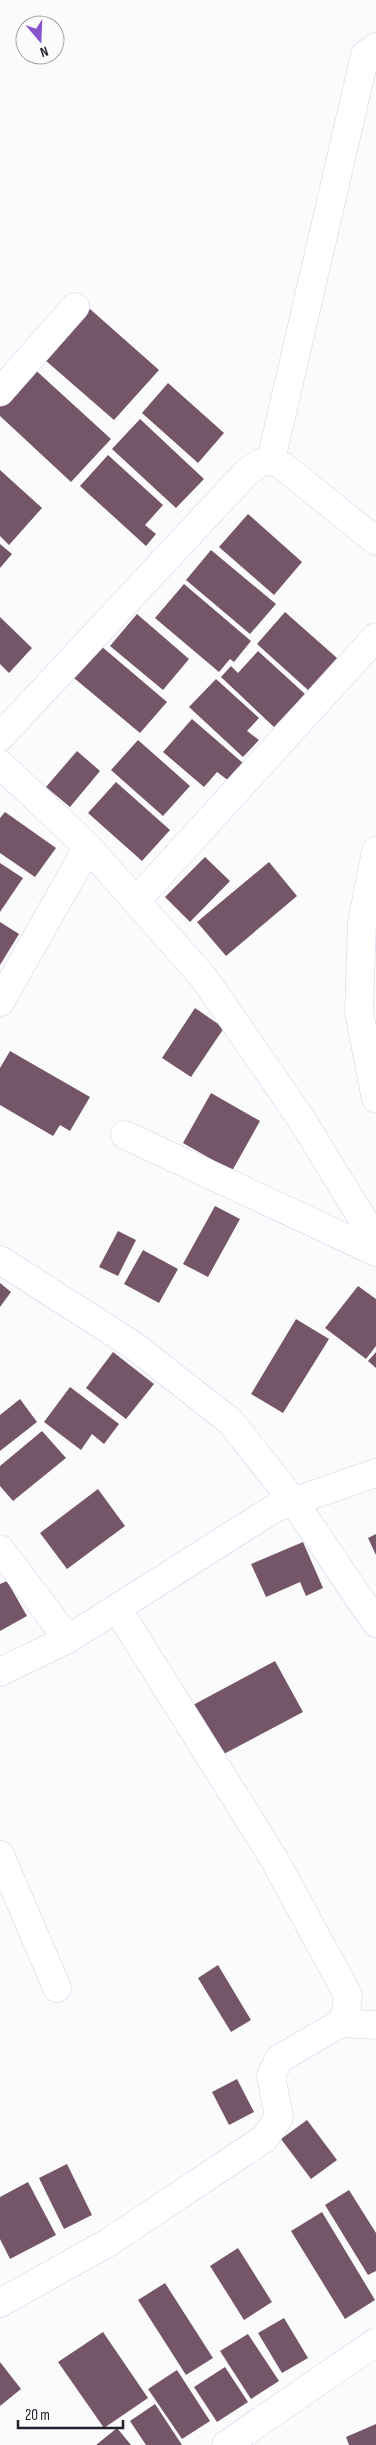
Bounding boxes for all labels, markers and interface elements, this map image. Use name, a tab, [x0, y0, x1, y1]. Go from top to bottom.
north arrow	[15, 15, 65, 65]
text: N	[38, 43, 50, 61]
scale bar	[18, 2398, 122, 2430]
text: 20 m	[25, 2406, 50, 2425]

